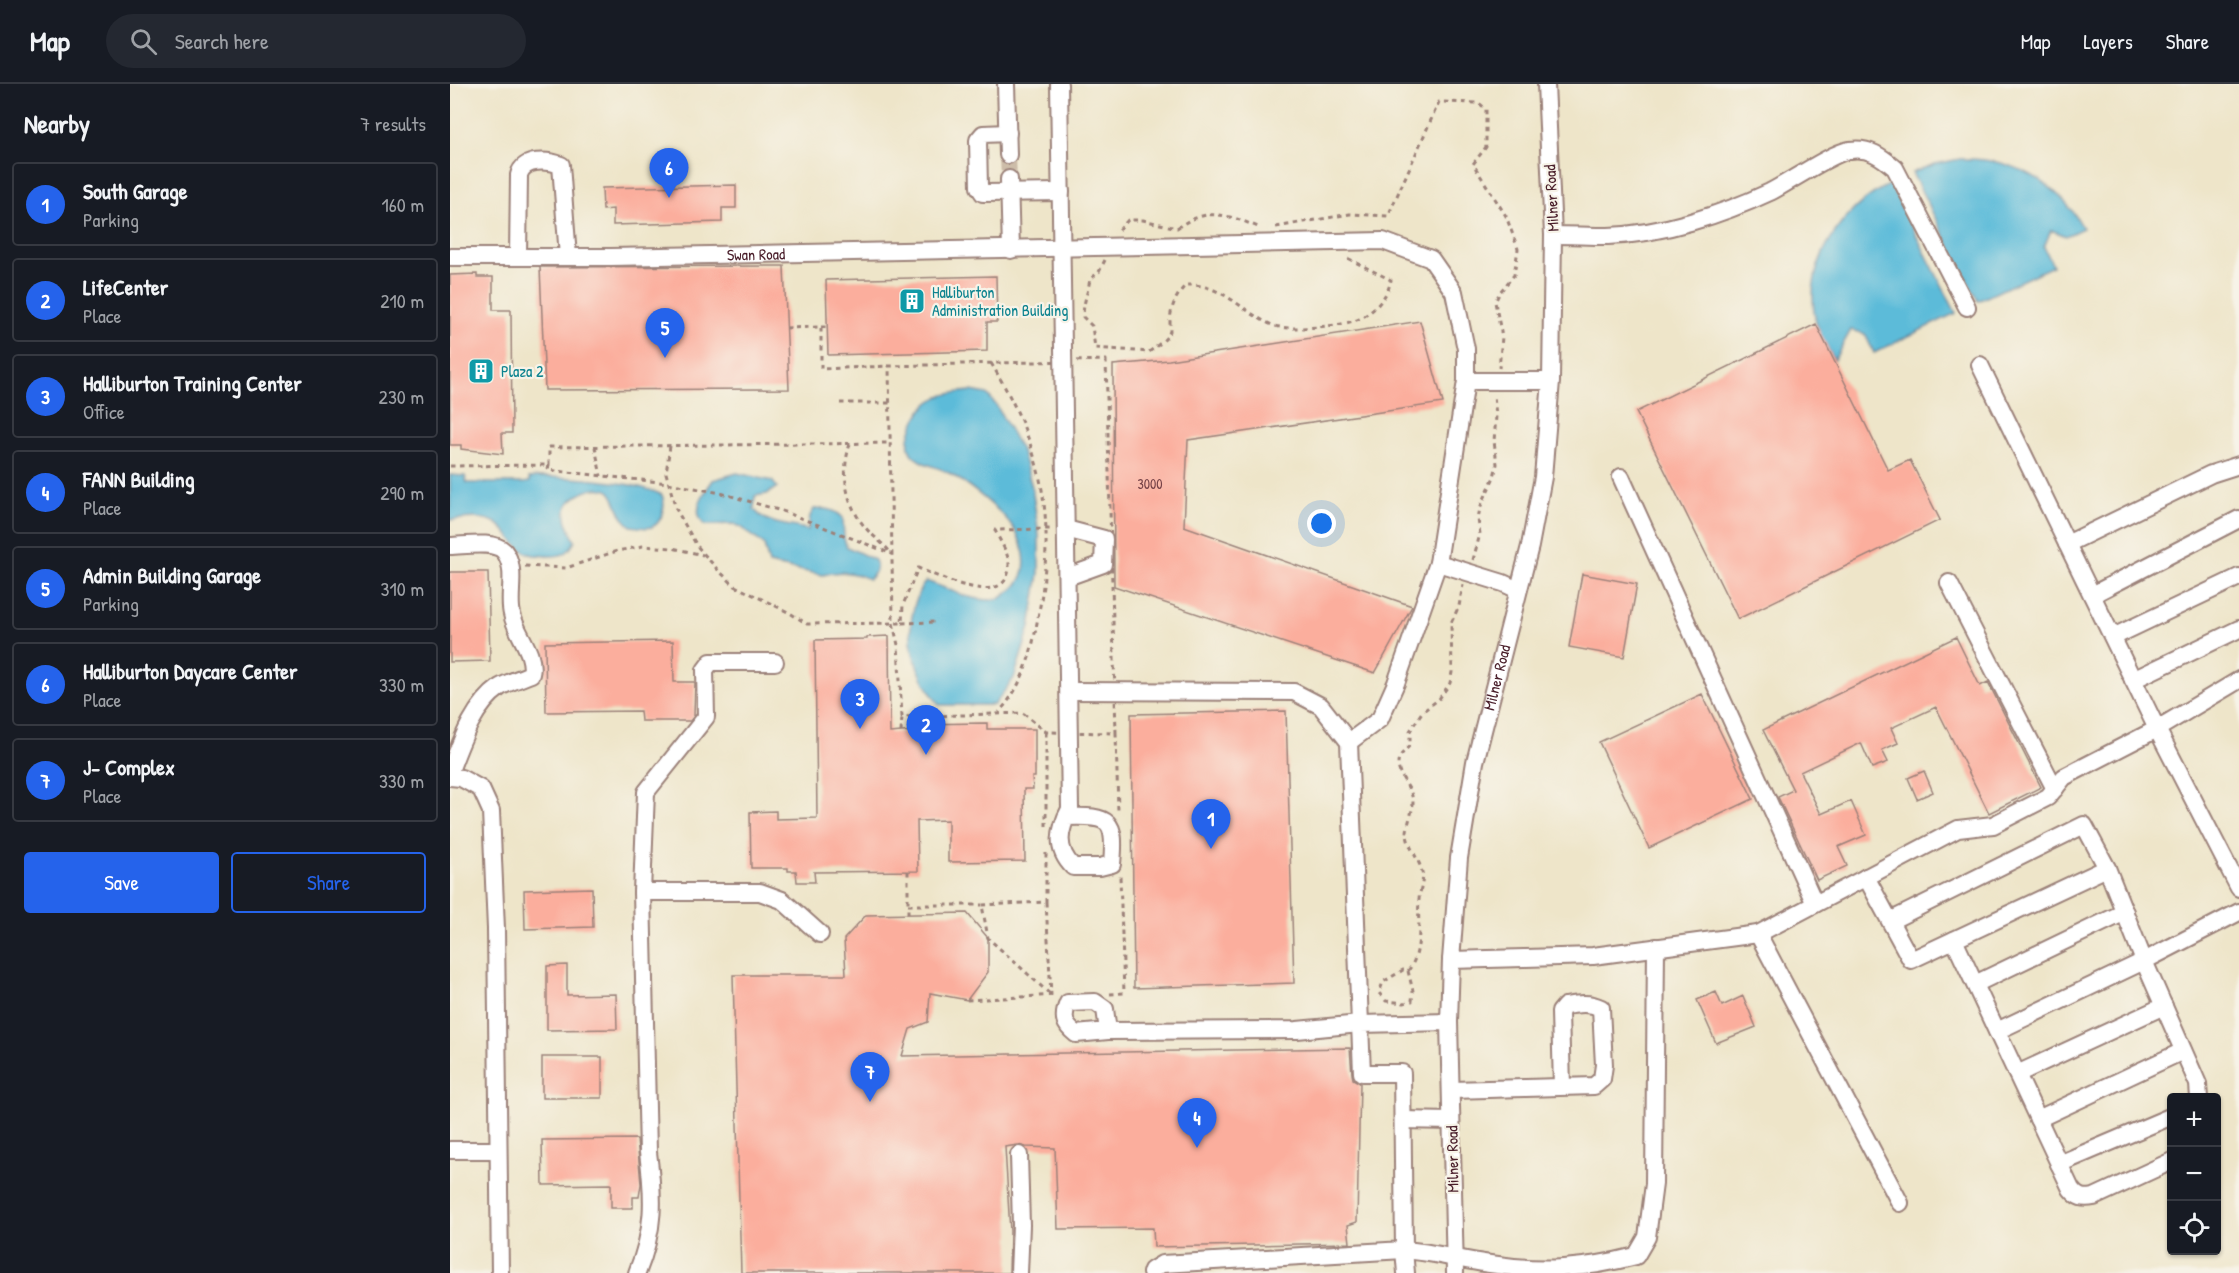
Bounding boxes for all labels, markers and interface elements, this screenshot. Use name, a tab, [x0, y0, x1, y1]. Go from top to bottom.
search box	[106, 14, 526, 68]
text: Map	[30, 22, 70, 60]
icon: search	[127, 25, 160, 58]
text: Search here	[175, 26, 269, 56]
text: Map	[2021, 27, 2050, 56]
text: Layers	[2083, 27, 2133, 56]
text: Share	[2166, 27, 2209, 56]
text: Nearby	[24, 106, 90, 141]
text: 7 results	[360, 110, 426, 137]
pin: 6	[650, 148, 688, 198]
street label: Milner Road	[1538, 164, 1564, 232]
text: South Garage	[83, 176, 187, 206]
text: 1	[42, 191, 49, 218]
text: 160 m	[382, 191, 424, 218]
text: Parking	[83, 206, 139, 233]
street label: Swan Road	[727, 242, 785, 266]
text: LifeCenter	[83, 272, 168, 302]
place label: Halliburton Administration Building	[932, 281, 1068, 321]
building icon: Halliburton Administration Building	[897, 286, 927, 316]
text: 2	[41, 287, 50, 314]
text: 210 m	[380, 287, 424, 314]
text: Place	[83, 302, 122, 329]
pin: 5	[646, 308, 684, 358]
building icon: Plaza 2	[466, 356, 496, 386]
place label: Plaza 2	[501, 360, 544, 382]
text: Halliburton Training Center	[83, 368, 302, 398]
text: 3	[41, 383, 50, 410]
text: 230 m	[379, 383, 424, 410]
text: Office	[83, 398, 125, 425]
text: FANN Building	[83, 464, 194, 494]
house number: 3000	[1137, 474, 1163, 493]
text: 4	[42, 479, 49, 506]
text: 290 m	[380, 479, 424, 506]
text: Place	[83, 494, 122, 521]
your location	[1307, 509, 1336, 538]
text: Admin Building Garage	[83, 560, 261, 590]
text: 5	[41, 575, 50, 602]
text: 310 m	[381, 575, 424, 602]
text: Parking	[83, 590, 139, 617]
street label: Milner Road	[1478, 642, 1515, 713]
text: Halliburton Daycare Center	[83, 656, 297, 686]
text: 6	[42, 671, 49, 698]
text: 330 m	[379, 671, 424, 698]
pin: 3	[840, 680, 880, 729]
text: Place	[83, 686, 122, 713]
pin: 2	[906, 706, 946, 755]
text: J- Complex	[83, 752, 175, 782]
text: 7	[41, 767, 50, 794]
text: 330 m	[379, 767, 424, 794]
text: Place	[83, 782, 122, 809]
pin: 1	[1192, 800, 1230, 849]
button: Save	[24, 852, 219, 913]
button: Share	[231, 852, 426, 913]
pin: 7	[850, 1052, 890, 1102]
map controls	[2167, 1093, 2221, 1255]
button: +	[2167, 1093, 2221, 1147]
pin: 4	[1178, 1098, 1216, 1148]
street label: Milner Road	[1440, 1125, 1464, 1193]
button: −	[2167, 1147, 2221, 1201]
button: locate	[2167, 1201, 2221, 1255]

